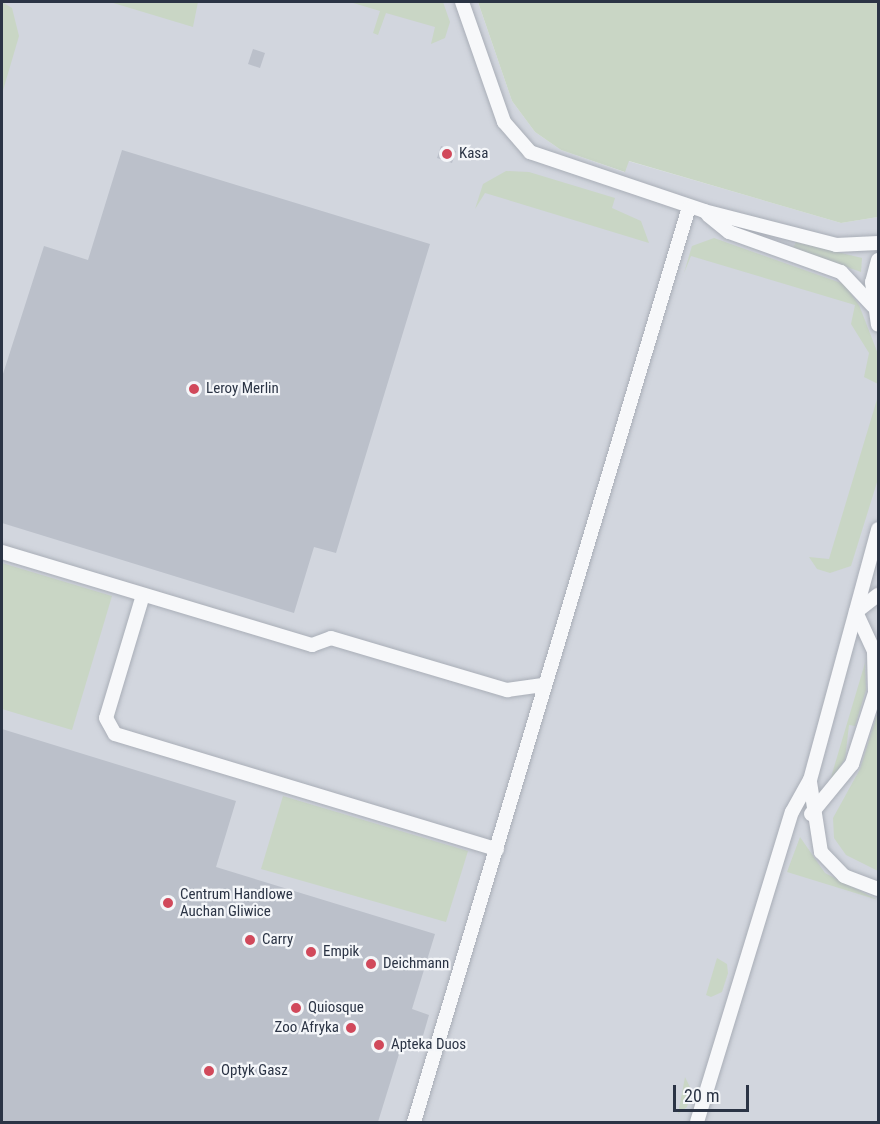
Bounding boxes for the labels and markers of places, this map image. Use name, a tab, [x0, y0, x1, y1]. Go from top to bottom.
place label: Kasa	[459, 145, 488, 163]
marker: Kasa	[440, 147, 454, 161]
place label: Leroy Merlin	[206, 380, 279, 398]
marker: Leroy Merlin	[187, 382, 201, 396]
place label: Centrum Handlowe Auchan Gliwice	[180, 885, 293, 920]
marker: Centrum Handlowe Auchan Gliwice	[161, 896, 175, 910]
place label: Carry	[262, 931, 293, 949]
marker: Carry	[243, 933, 257, 947]
place label: Empik	[323, 943, 359, 961]
marker: Empik	[304, 945, 318, 959]
place label: Deichmann	[383, 955, 449, 973]
marker: Deichmann	[364, 957, 378, 971]
place label: Quiosque	[308, 999, 364, 1017]
marker: Quiosque	[289, 1001, 303, 1015]
place label: Zoo Afryka	[275, 1019, 339, 1037]
marker: Zoo Afryka	[344, 1021, 358, 1035]
place label: Apteka Duos	[391, 1036, 466, 1054]
marker: Apteka Duos	[372, 1038, 386, 1052]
place label: Optyk Gasz	[221, 1062, 288, 1080]
marker: Optyk Gasz	[202, 1064, 216, 1078]

